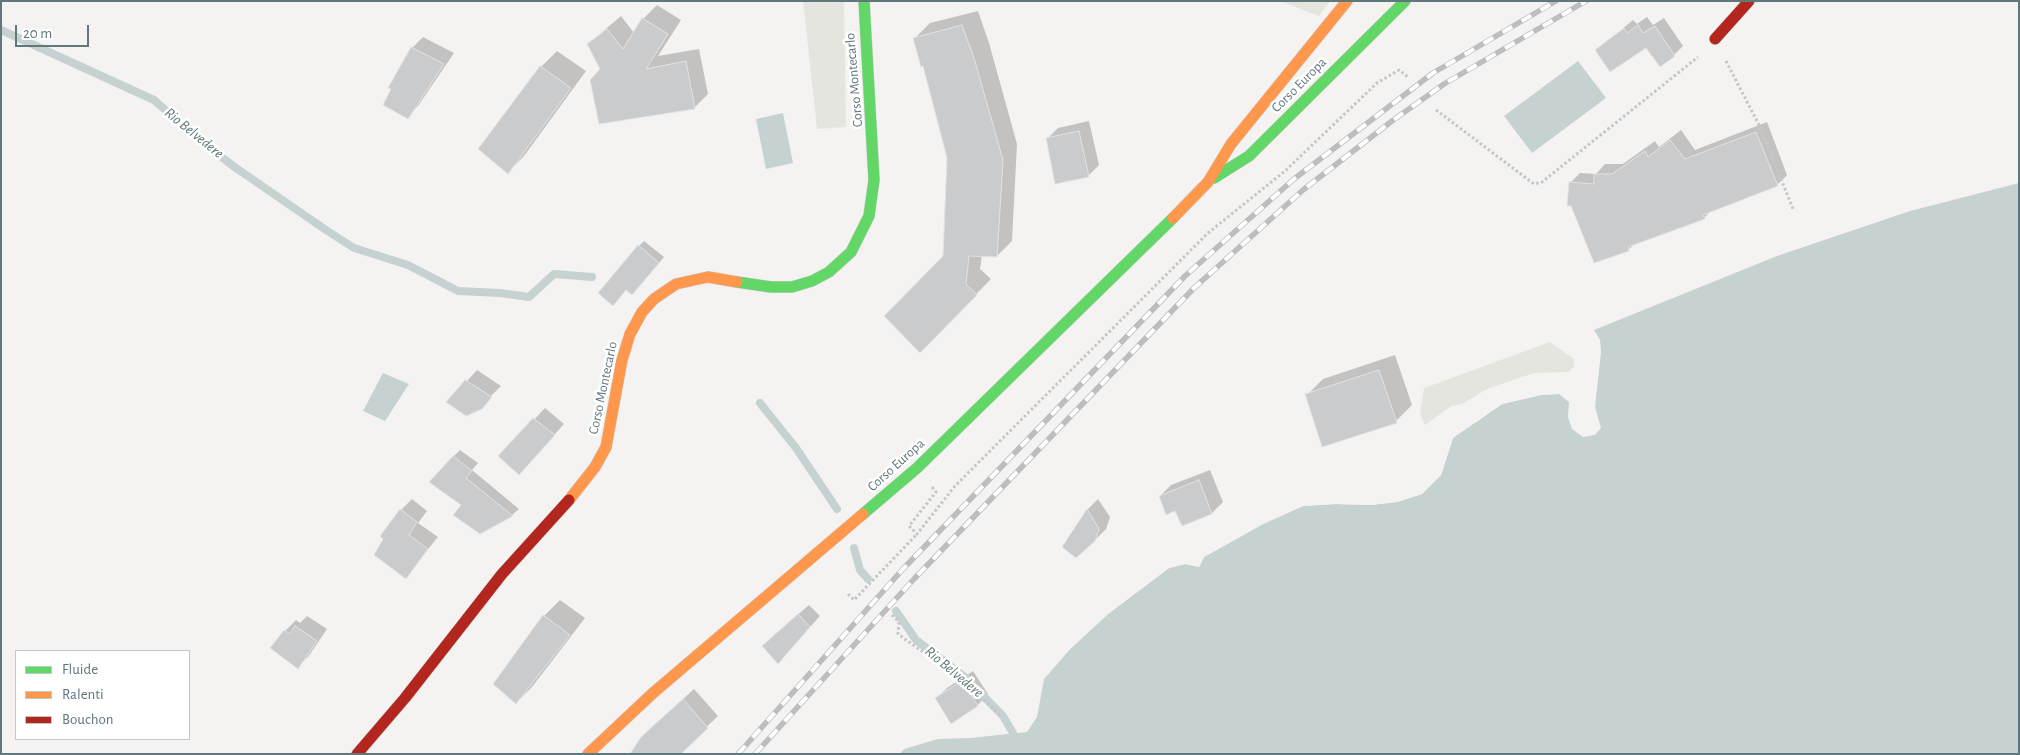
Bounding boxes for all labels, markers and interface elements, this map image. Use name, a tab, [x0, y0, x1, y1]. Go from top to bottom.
scale bar	[18, 15, 91, 47]
text: 20 m	[23, 26, 52, 41]
street label: Corso Montecarlo	[842, 32, 866, 128]
street label: Corso Europa	[1268, 54, 1330, 116]
water label: Rio Belvedere	[161, 104, 227, 162]
street label: Corso Montecarlo	[585, 340, 621, 436]
street label: Corso Europa	[864, 435, 928, 495]
water label: Rio Belvedere	[921, 642, 987, 702]
legend	[15, 650, 190, 740]
text: Fluide	[62, 662, 98, 677]
text: Ralenti	[62, 687, 104, 702]
text: Bouchon	[62, 712, 113, 727]

